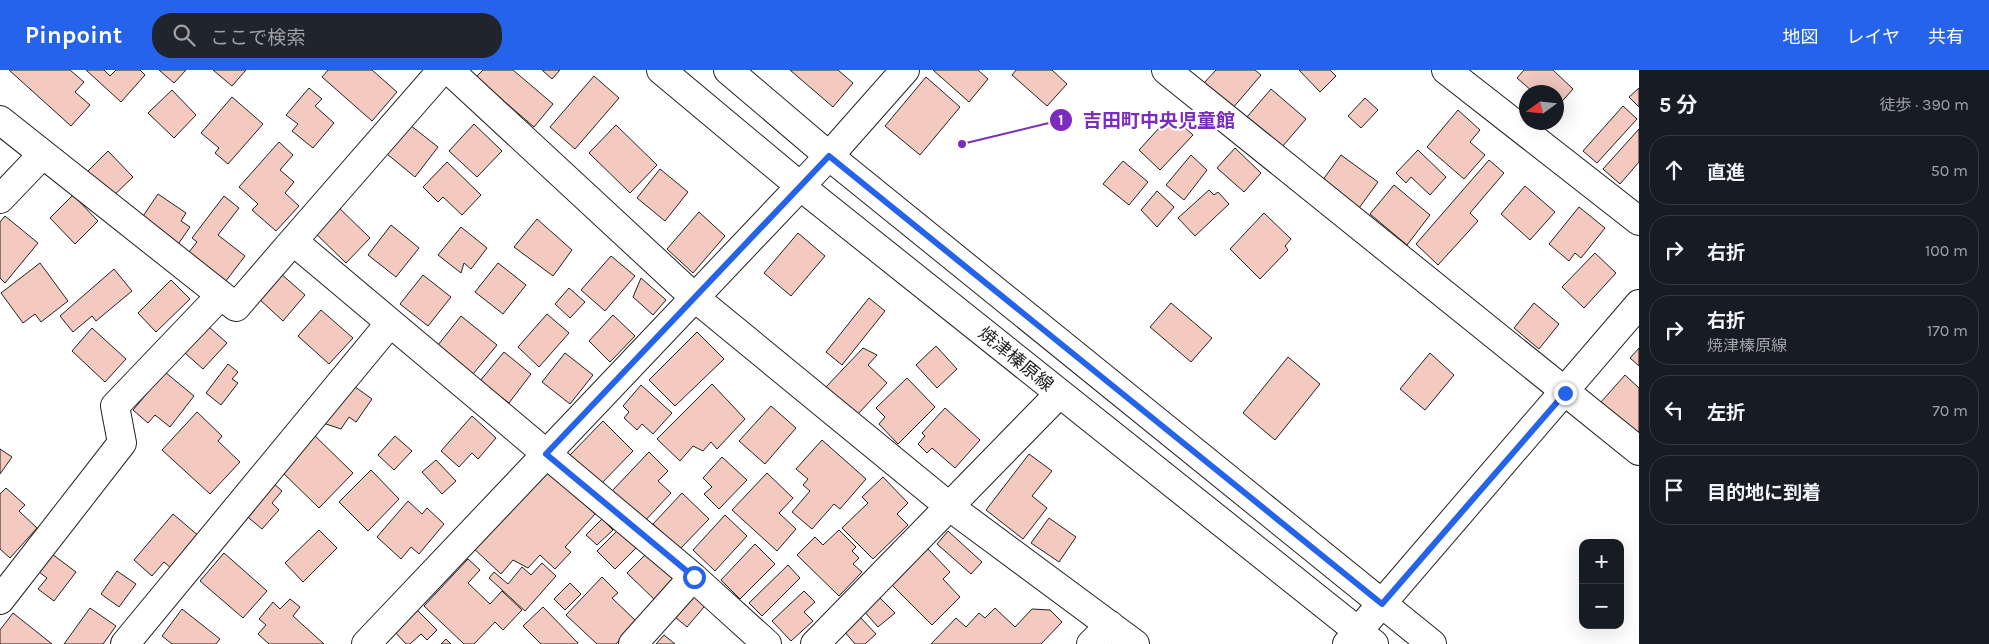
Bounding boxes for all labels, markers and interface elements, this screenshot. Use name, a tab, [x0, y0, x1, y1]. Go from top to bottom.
search box	[152, 13, 502, 58]
text: Pinpoint	[25, 21, 122, 49]
icon: search	[170, 21, 198, 49]
text: 地図	[1783, 26, 1819, 48]
text: レイヤ	[1847, 26, 1900, 48]
text: 共有	[1928, 26, 1964, 48]
text: ここで検索	[210, 27, 305, 49]
north arrow	[1519, 85, 1564, 130]
text: 5 分	[1659, 93, 1698, 117]
text: 徒歩 · 390 m	[1880, 95, 1969, 114]
callout: 吉田町中央児童館	[1048, 103, 1245, 137]
text: 吉田町中央児童館	[1083, 110, 1235, 132]
text: 1	[1058, 111, 1064, 129]
icon: ahead	[1660, 156, 1688, 184]
text: 50 m	[1931, 161, 1968, 180]
text: 直進	[1707, 162, 1745, 184]
icon: right	[1660, 236, 1688, 264]
text: 100 m	[1925, 241, 1968, 260]
text: 右折	[1707, 242, 1745, 264]
text: 右折	[1707, 310, 1745, 332]
icon: right	[1660, 316, 1688, 344]
text: 170 m	[1927, 321, 1968, 340]
street label: 焼津榛原線	[974, 322, 1058, 396]
text: 焼津榛原線	[1707, 336, 1787, 355]
route end	[1554, 382, 1577, 405]
icon: left	[1660, 396, 1688, 424]
text: 70 m	[1932, 401, 1968, 420]
text: 左折	[1707, 402, 1745, 424]
icon: arrive	[1660, 476, 1688, 504]
text: 目的地に到着	[1707, 482, 1821, 504]
map controls	[1579, 539, 1624, 629]
button: +	[1579, 539, 1624, 584]
route start	[683, 566, 706, 589]
button: −	[1579, 584, 1624, 629]

